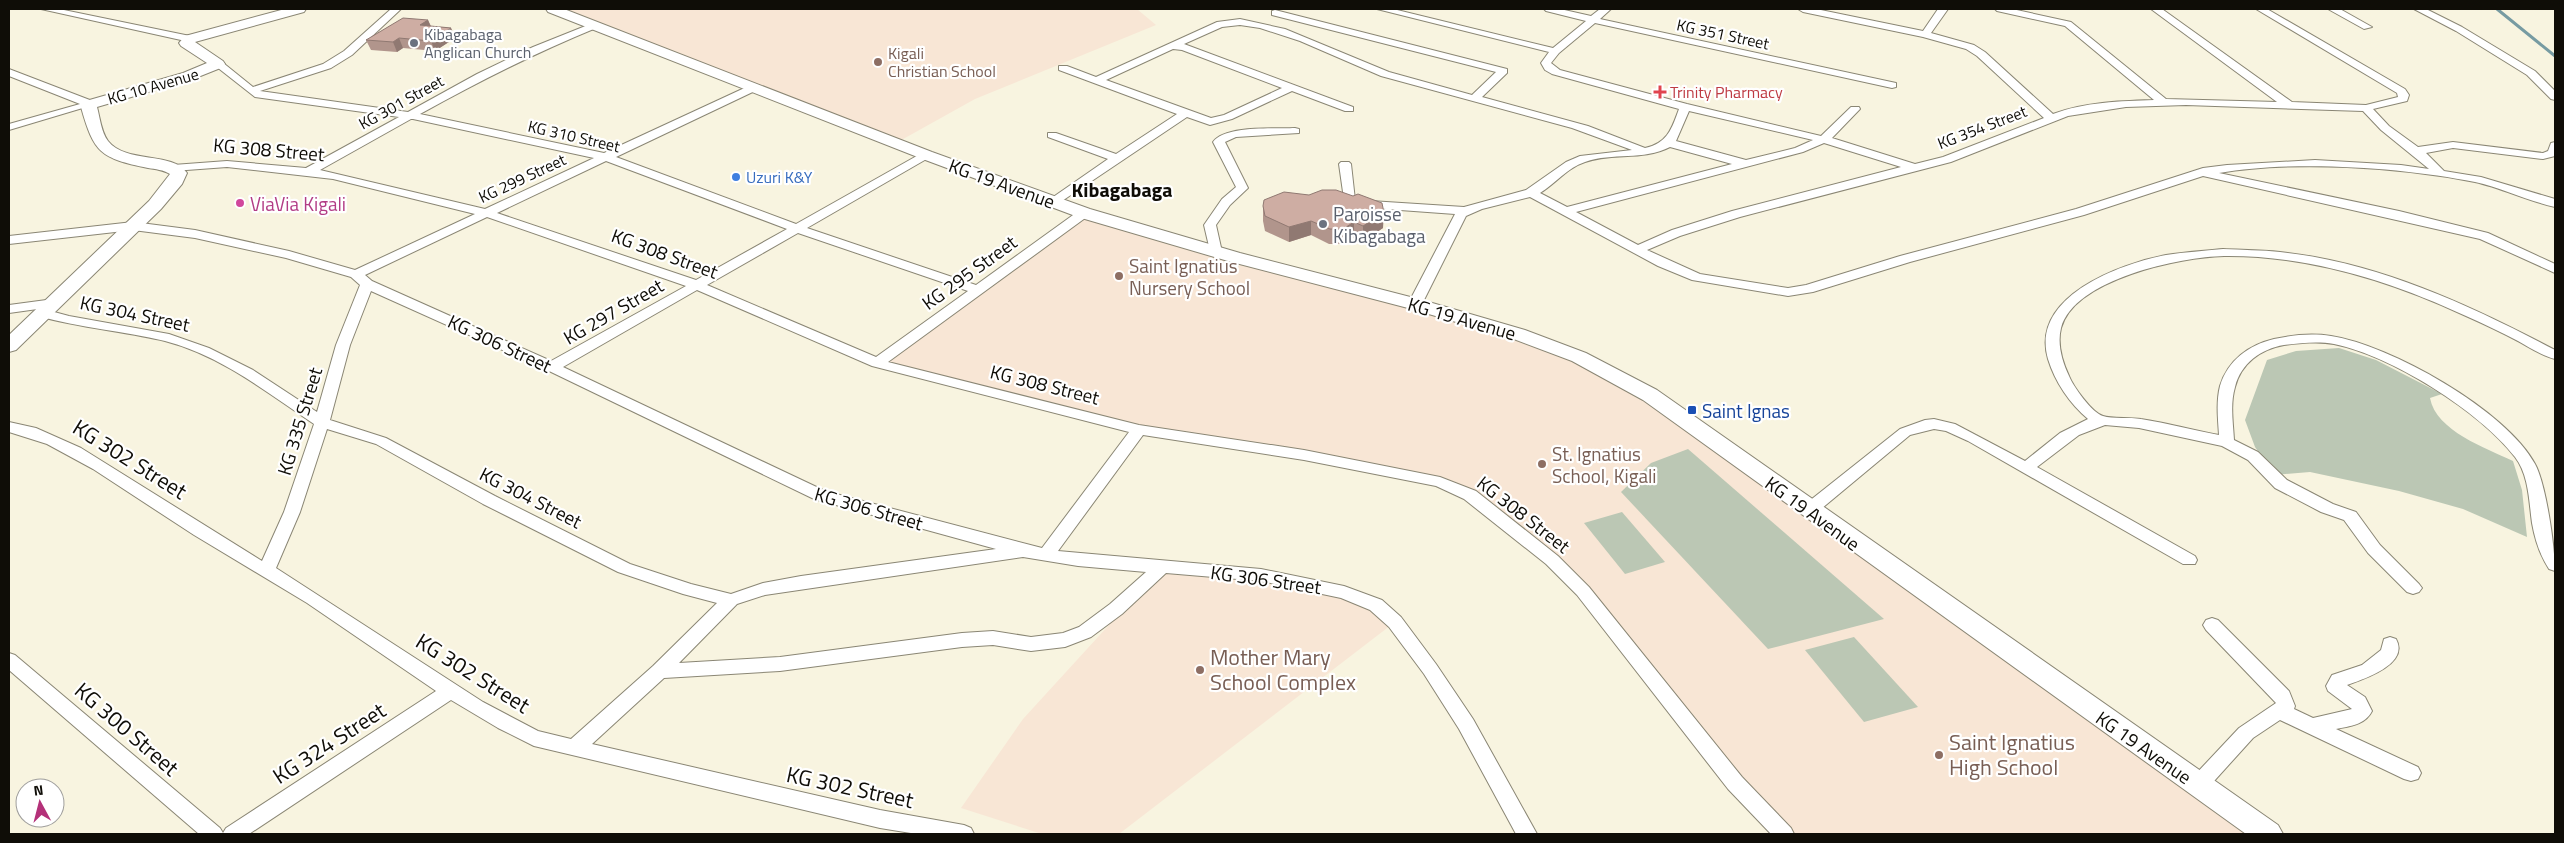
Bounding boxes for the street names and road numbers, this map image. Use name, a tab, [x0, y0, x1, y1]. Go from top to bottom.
street label: KG 351 Street	[1675, 13, 1772, 56]
street label: KG 10 Avenue	[105, 62, 201, 110]
street label: KG 301 Street	[354, 69, 448, 135]
street label: KG 354 Street	[1934, 99, 2030, 155]
street label: KG 310 Street	[526, 114, 623, 158]
street label: KG 308 Street	[212, 130, 326, 168]
street label: KG 299 Street	[474, 147, 570, 209]
street label: KG 19 Avenue	[945, 150, 1059, 216]
street label: KG 308 Street	[608, 220, 723, 286]
street label: KG 295 Street	[915, 227, 1023, 316]
street label: KG 297 Street	[557, 270, 669, 351]
street label: KG 304 Street	[77, 287, 193, 339]
street label: KG 19 Avenue	[1405, 289, 1519, 347]
street label: KG 306 Street	[443, 306, 557, 380]
street label: KG 308 Street	[987, 356, 1103, 412]
street label: KG 335 Street	[269, 363, 329, 479]
street label: KG 302 Street	[66, 410, 194, 508]
street label: KG 304 Street	[475, 459, 588, 535]
street label: KG 308 Street	[1471, 468, 1577, 560]
street label: KG 19 Avenue	[1759, 469, 1867, 557]
street label: KG 306 Street	[811, 479, 927, 537]
street label: KG 306 Street	[1209, 557, 1324, 601]
street label: KG 302 Street	[409, 624, 537, 722]
street label: KG 300 Street	[67, 674, 187, 784]
street label: KG 324 Street	[266, 693, 393, 792]
street label: KG 19 Avenue	[2090, 703, 2198, 791]
street label: KG 302 Street	[783, 757, 917, 817]

